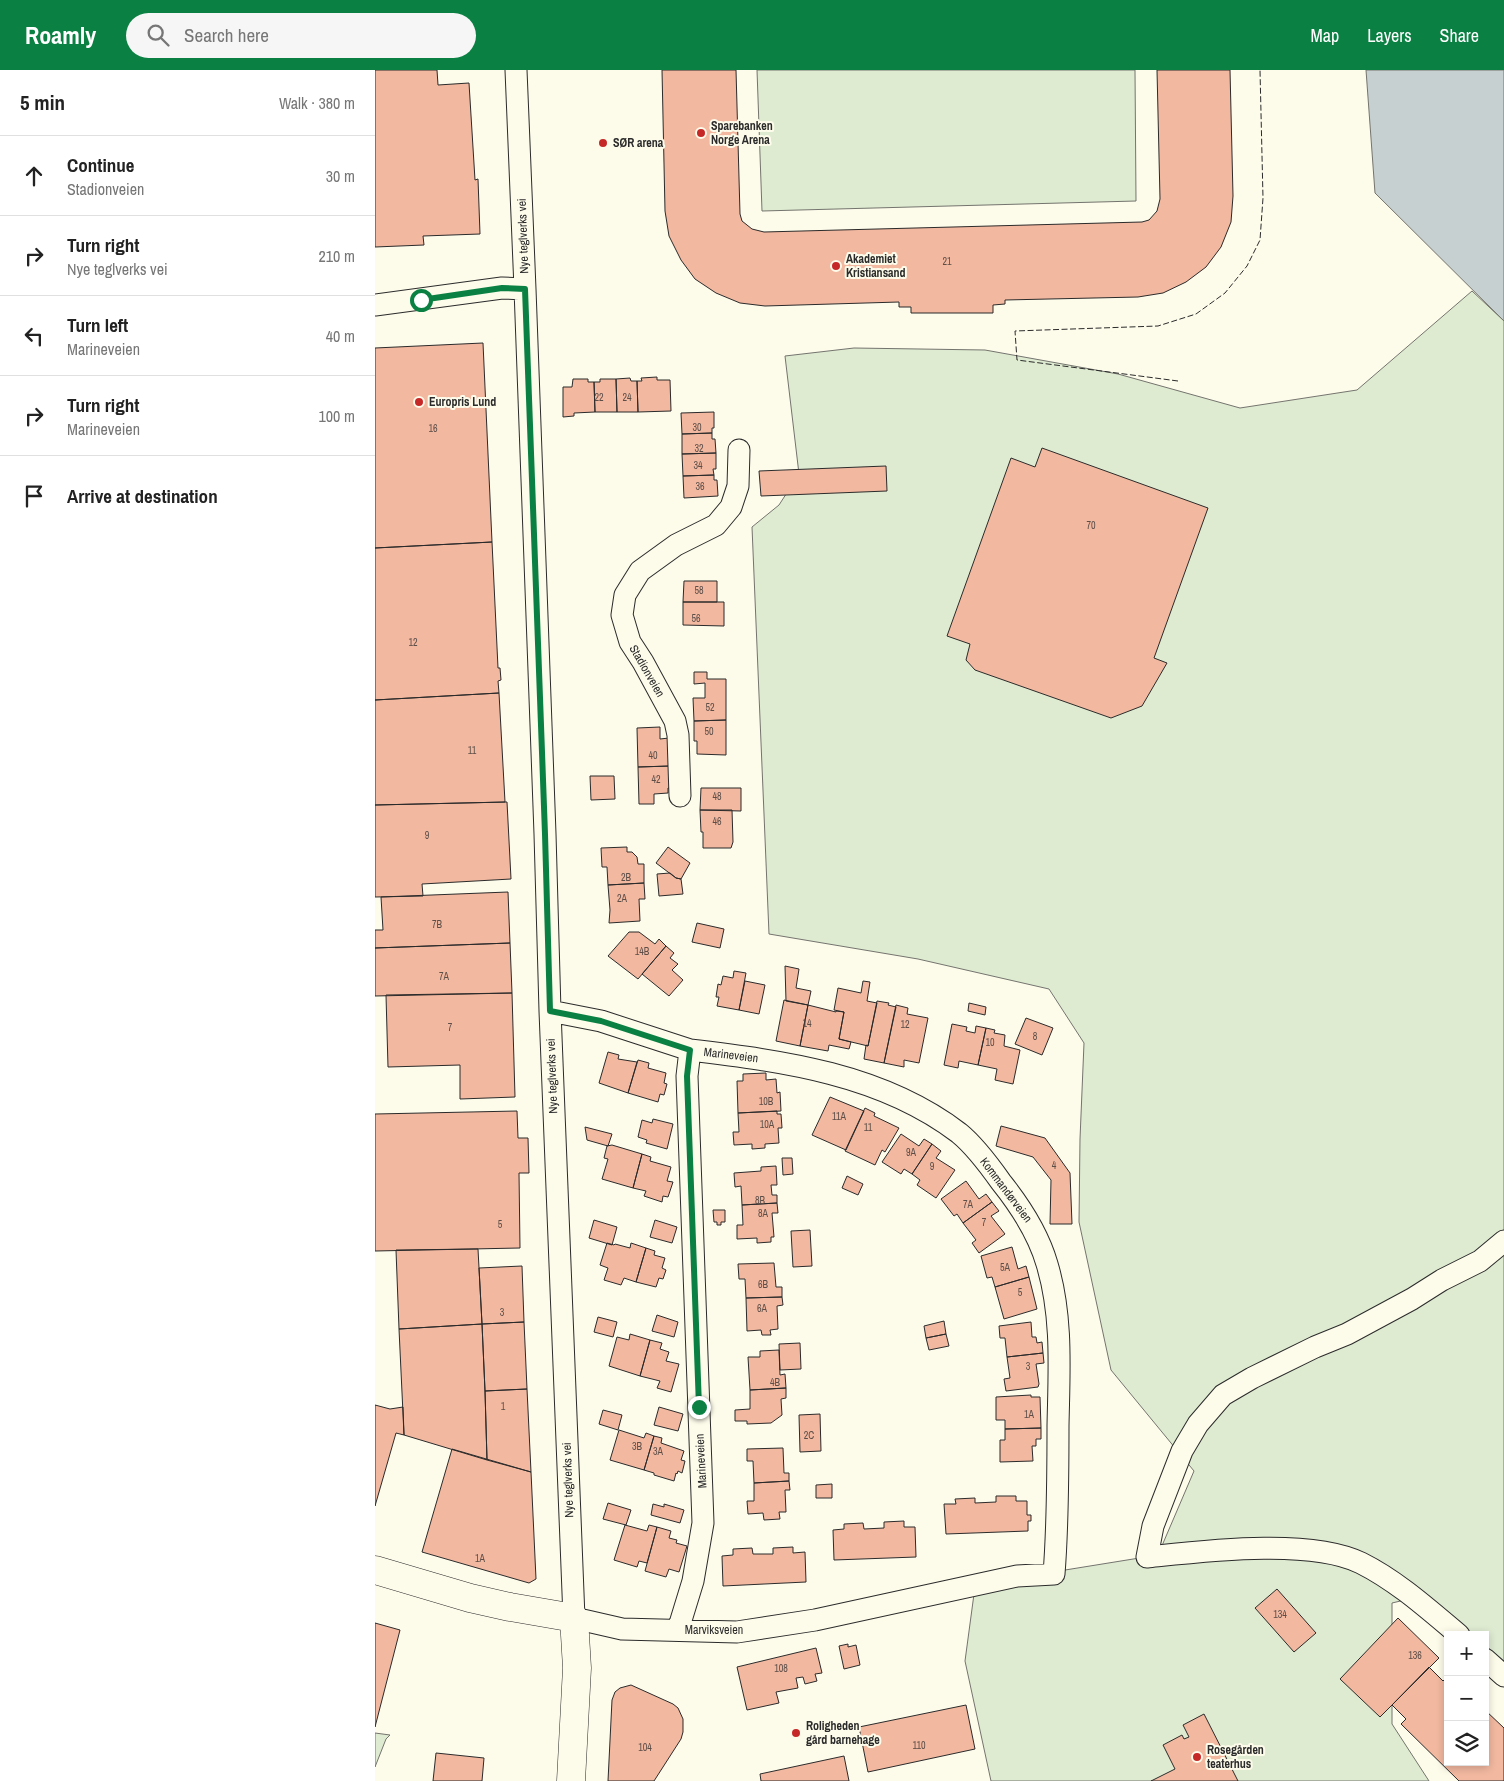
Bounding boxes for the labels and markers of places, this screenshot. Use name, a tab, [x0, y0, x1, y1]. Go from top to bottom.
place label: Sparebanken Norge Arena	[711, 118, 773, 148]
marker: Sparebanken Norge Arena	[695, 127, 707, 139]
place label: SØR arena	[613, 135, 664, 151]
marker: SØR arena	[597, 137, 609, 149]
place label: Akademiet Kristiansand	[846, 251, 906, 281]
marker: Akademiet Kristiansand	[830, 260, 842, 272]
place label: Europris Lund	[429, 394, 496, 410]
marker: Europris Lund	[413, 396, 425, 408]
place label: Roligheden gård barnehage	[806, 1718, 880, 1748]
marker: Roligheden gård barnehage	[790, 1727, 802, 1739]
place label: Rosegården teaterhus	[1207, 1742, 1264, 1772]
marker: Rosegården teaterhus	[1191, 1751, 1203, 1763]

